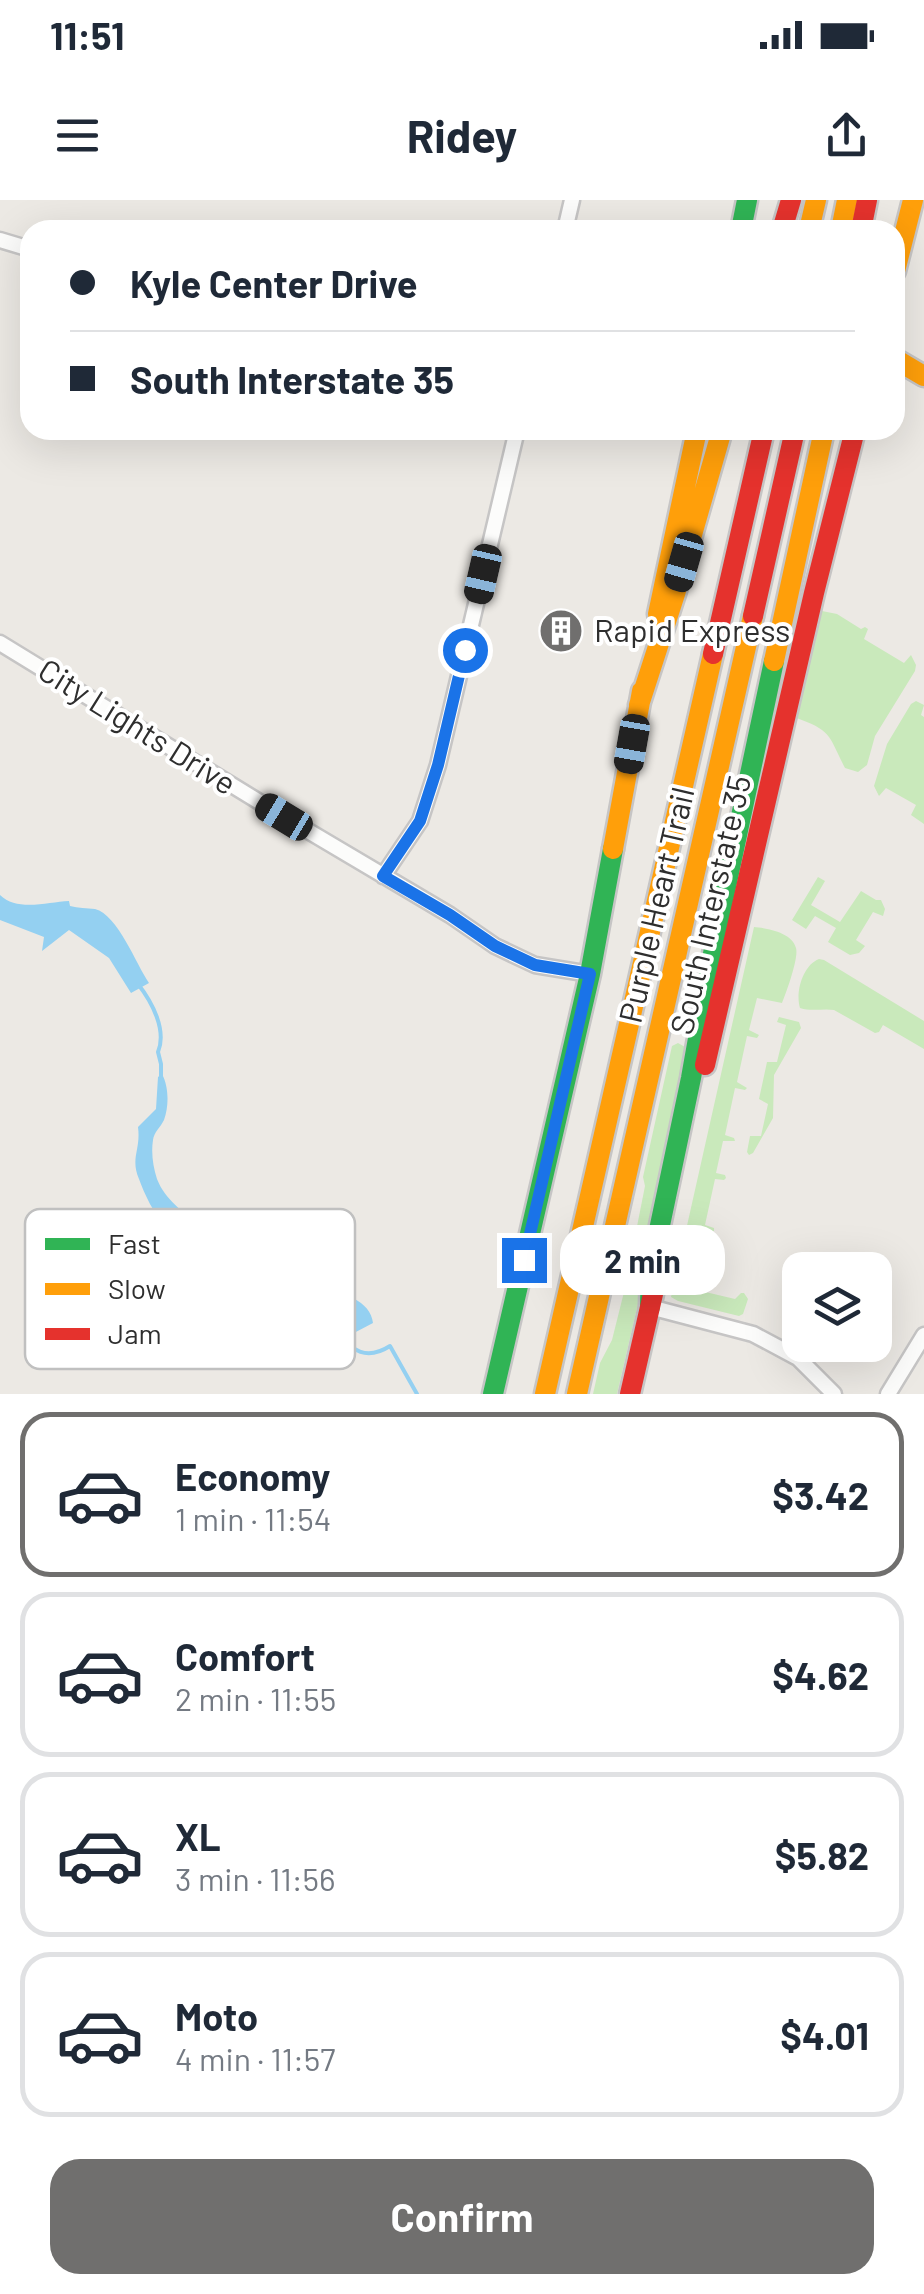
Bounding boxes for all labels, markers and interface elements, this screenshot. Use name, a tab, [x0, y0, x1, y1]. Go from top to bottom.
text: 11:51	[50, 12, 125, 58]
icon: menu	[50, 108, 105, 163]
text: Ridey	[407, 108, 517, 162]
icon: share	[819, 108, 874, 163]
text: Kyle Center Drive	[130, 260, 417, 306]
text: South Interstate 35	[130, 356, 454, 402]
car	[661, 529, 707, 595]
car	[462, 541, 504, 607]
building icon: Rapid Express	[538, 608, 584, 654]
place label: Rapid Express	[594, 610, 790, 648]
route start	[443, 628, 488, 673]
street label: City Lights Drive	[32, 649, 244, 801]
car	[612, 712, 652, 776]
street label: South Interstate 35	[661, 771, 757, 1038]
street label: Purple Heart Trail	[609, 783, 701, 1026]
car	[251, 789, 317, 845]
legend	[25, 1209, 355, 1369]
callout: 2 min	[559, 1225, 724, 1295]
text: Fast	[108, 1226, 161, 1260]
route end	[502, 1238, 547, 1283]
text: 2 min	[604, 1241, 681, 1279]
map controls	[782, 1252, 892, 1362]
button: layers	[782, 1252, 892, 1362]
text: Slow	[108, 1271, 166, 1305]
text: Jam	[108, 1316, 162, 1350]
icon: car	[55, 1450, 145, 1540]
text: Economy	[175, 1453, 330, 1499]
text: $3.42	[772, 1472, 869, 1518]
text: 1 min · 11:54	[175, 1499, 331, 1537]
icon: car	[55, 1630, 145, 1720]
text: Comfort	[175, 1633, 315, 1679]
text: $4.62	[772, 1652, 869, 1698]
text: 2 min · 11:55	[175, 1679, 336, 1717]
icon: car	[55, 1810, 145, 1900]
text: XL	[175, 1813, 221, 1859]
text: $5.82	[775, 1832, 869, 1878]
text: 3 min · 11:56	[175, 1859, 336, 1897]
icon: car	[55, 1990, 145, 2080]
text: Moto	[175, 1993, 258, 2039]
text: $4.01	[780, 2012, 869, 2058]
text: 4 min · 11:57	[175, 2039, 335, 2077]
button: Confirm	[50, 2159, 874, 2274]

